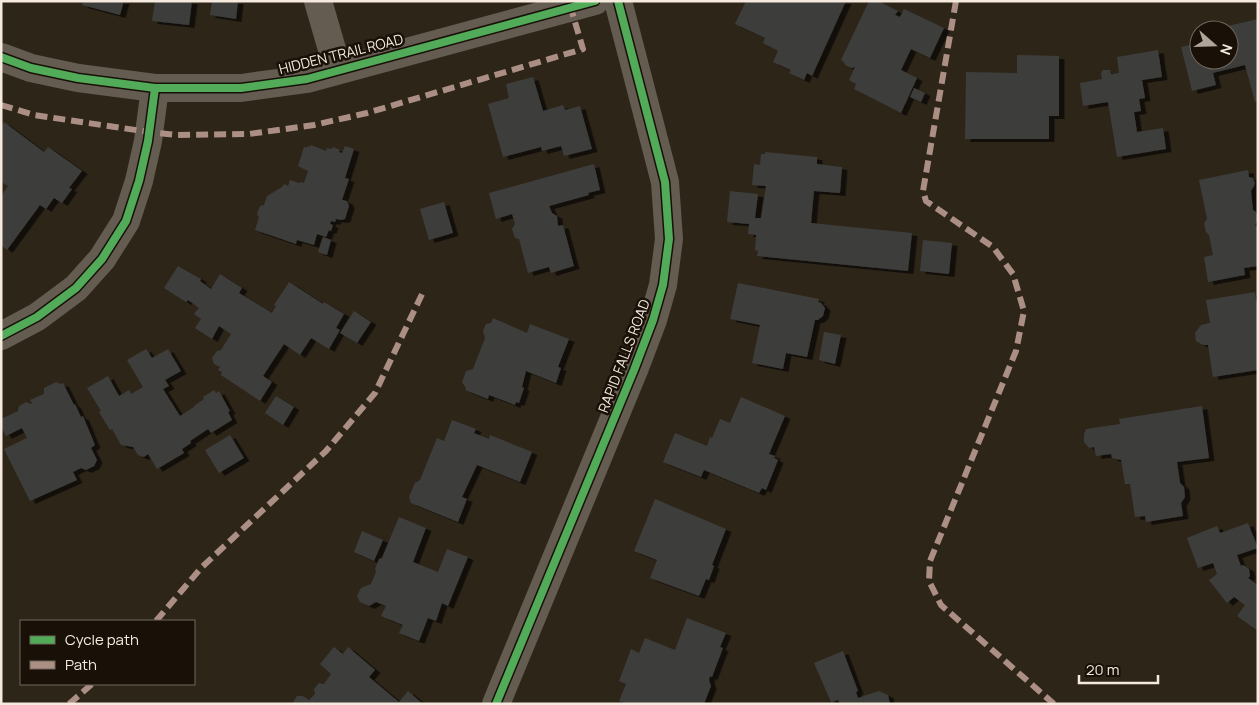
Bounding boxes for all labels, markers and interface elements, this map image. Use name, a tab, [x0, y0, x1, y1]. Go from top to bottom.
north arrow	[1189, 20, 1239, 70]
street label: HIDDEN TRAIL ROAD	[277, 29, 405, 78]
text: N	[1216, 42, 1237, 58]
street label: RAPID FALLS ROAD	[593, 296, 654, 415]
legend	[20, 620, 195, 685]
text: Cycle path	[65, 629, 139, 650]
scale bar	[1079, 652, 1158, 684]
text: Path	[65, 654, 97, 675]
text: 20 m	[1086, 659, 1119, 680]

